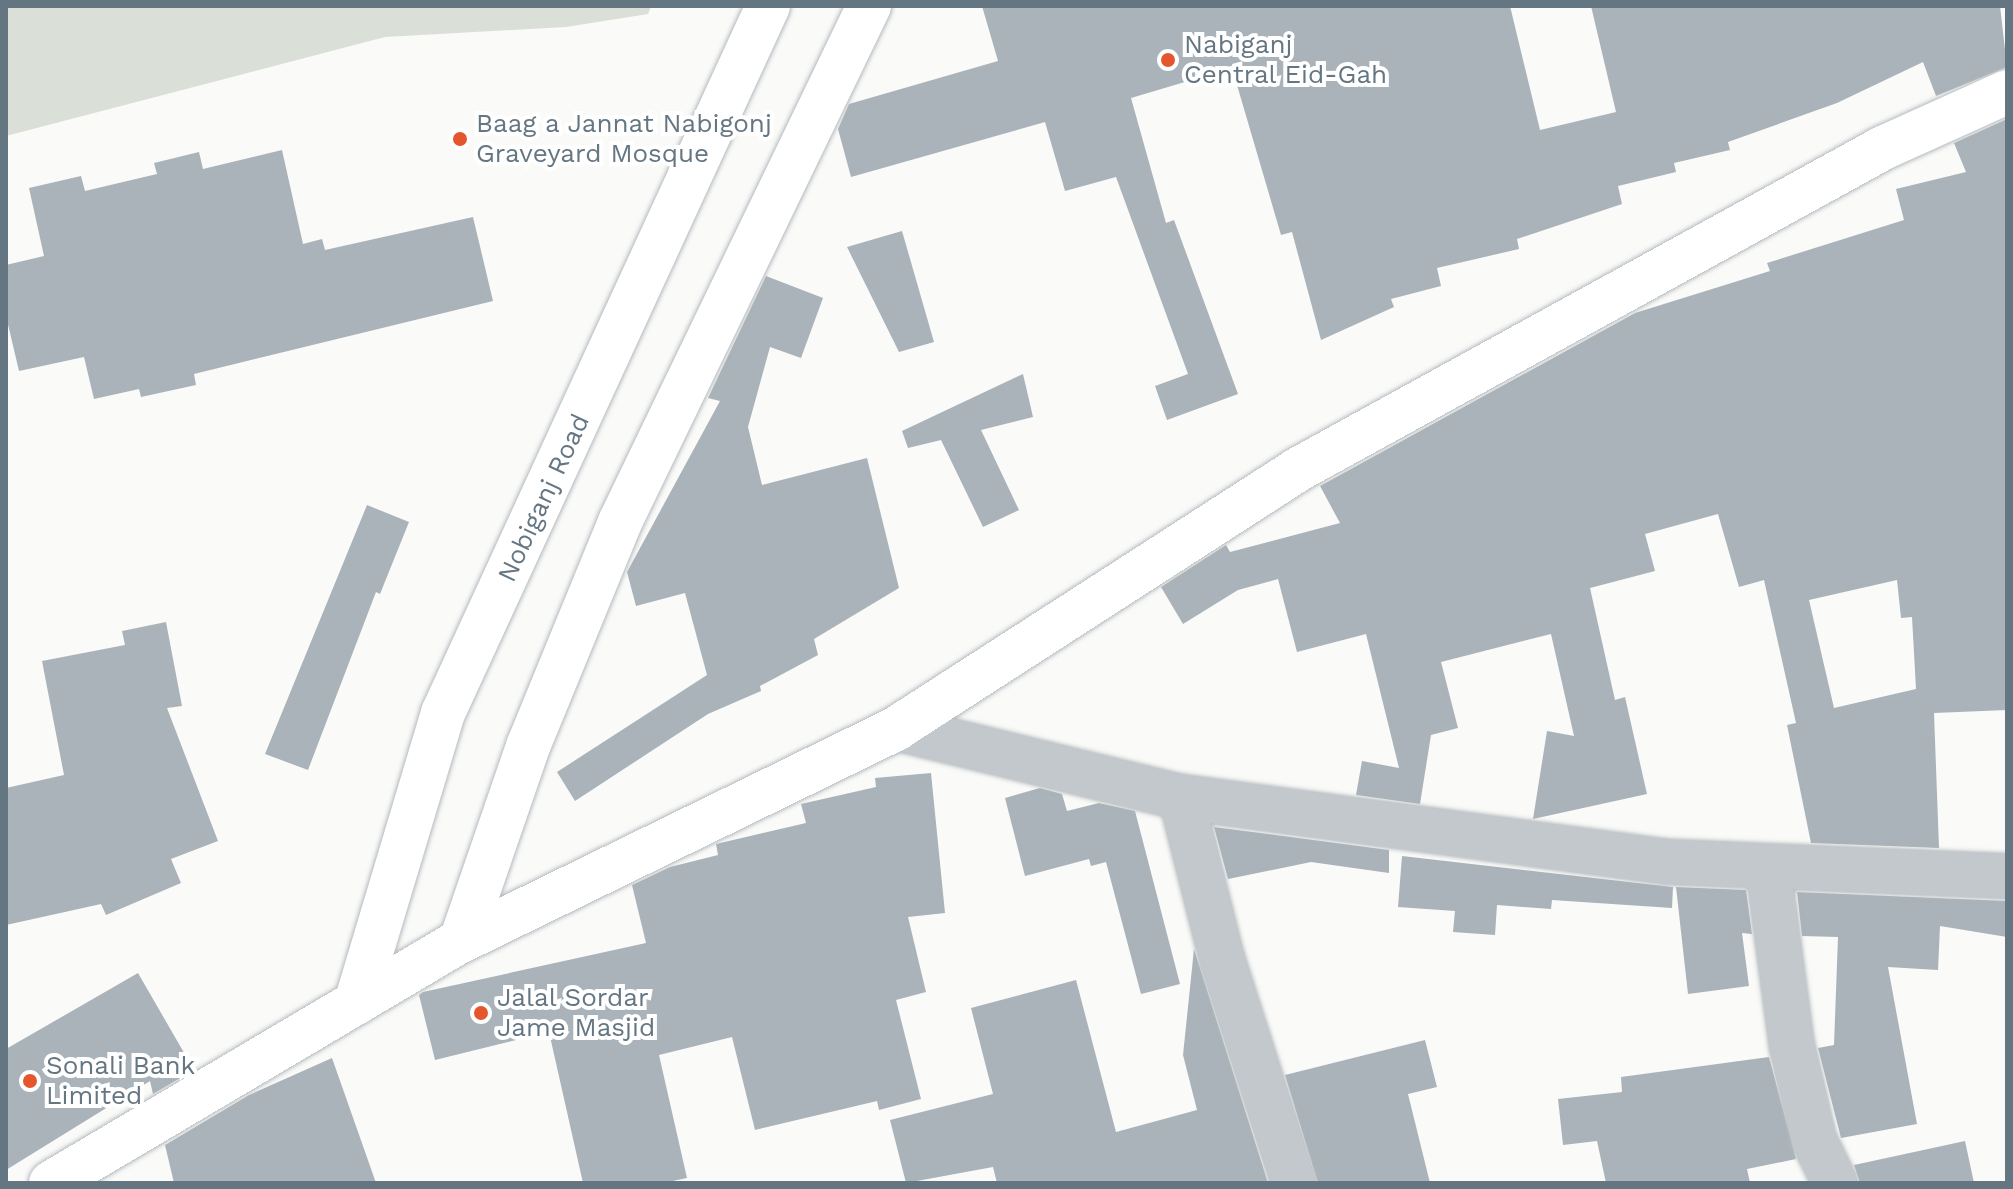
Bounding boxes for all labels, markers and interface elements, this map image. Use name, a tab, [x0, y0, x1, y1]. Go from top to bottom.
place label: Nabiganj Central Eid-Gah	[1184, 29, 1388, 90]
marker: Nabiganj Central Eid-Gah	[1159, 51, 1177, 69]
place label: Baag a Jannat Nabigonj Graveyard Mosque	[476, 108, 773, 170]
marker: Baag a Jannat Nabigonj Graveyard Mosque	[451, 130, 469, 148]
street label: Nobiganj Road	[491, 409, 597, 587]
place label: Jalal Sordar Jame Masjid	[497, 982, 655, 1044]
marker: Jalal Sordar Jame Masjid	[472, 1004, 490, 1022]
place label: Sonali Bank Limited	[46, 1050, 195, 1112]
marker: Sonali Bank Limited	[21, 1072, 39, 1090]

